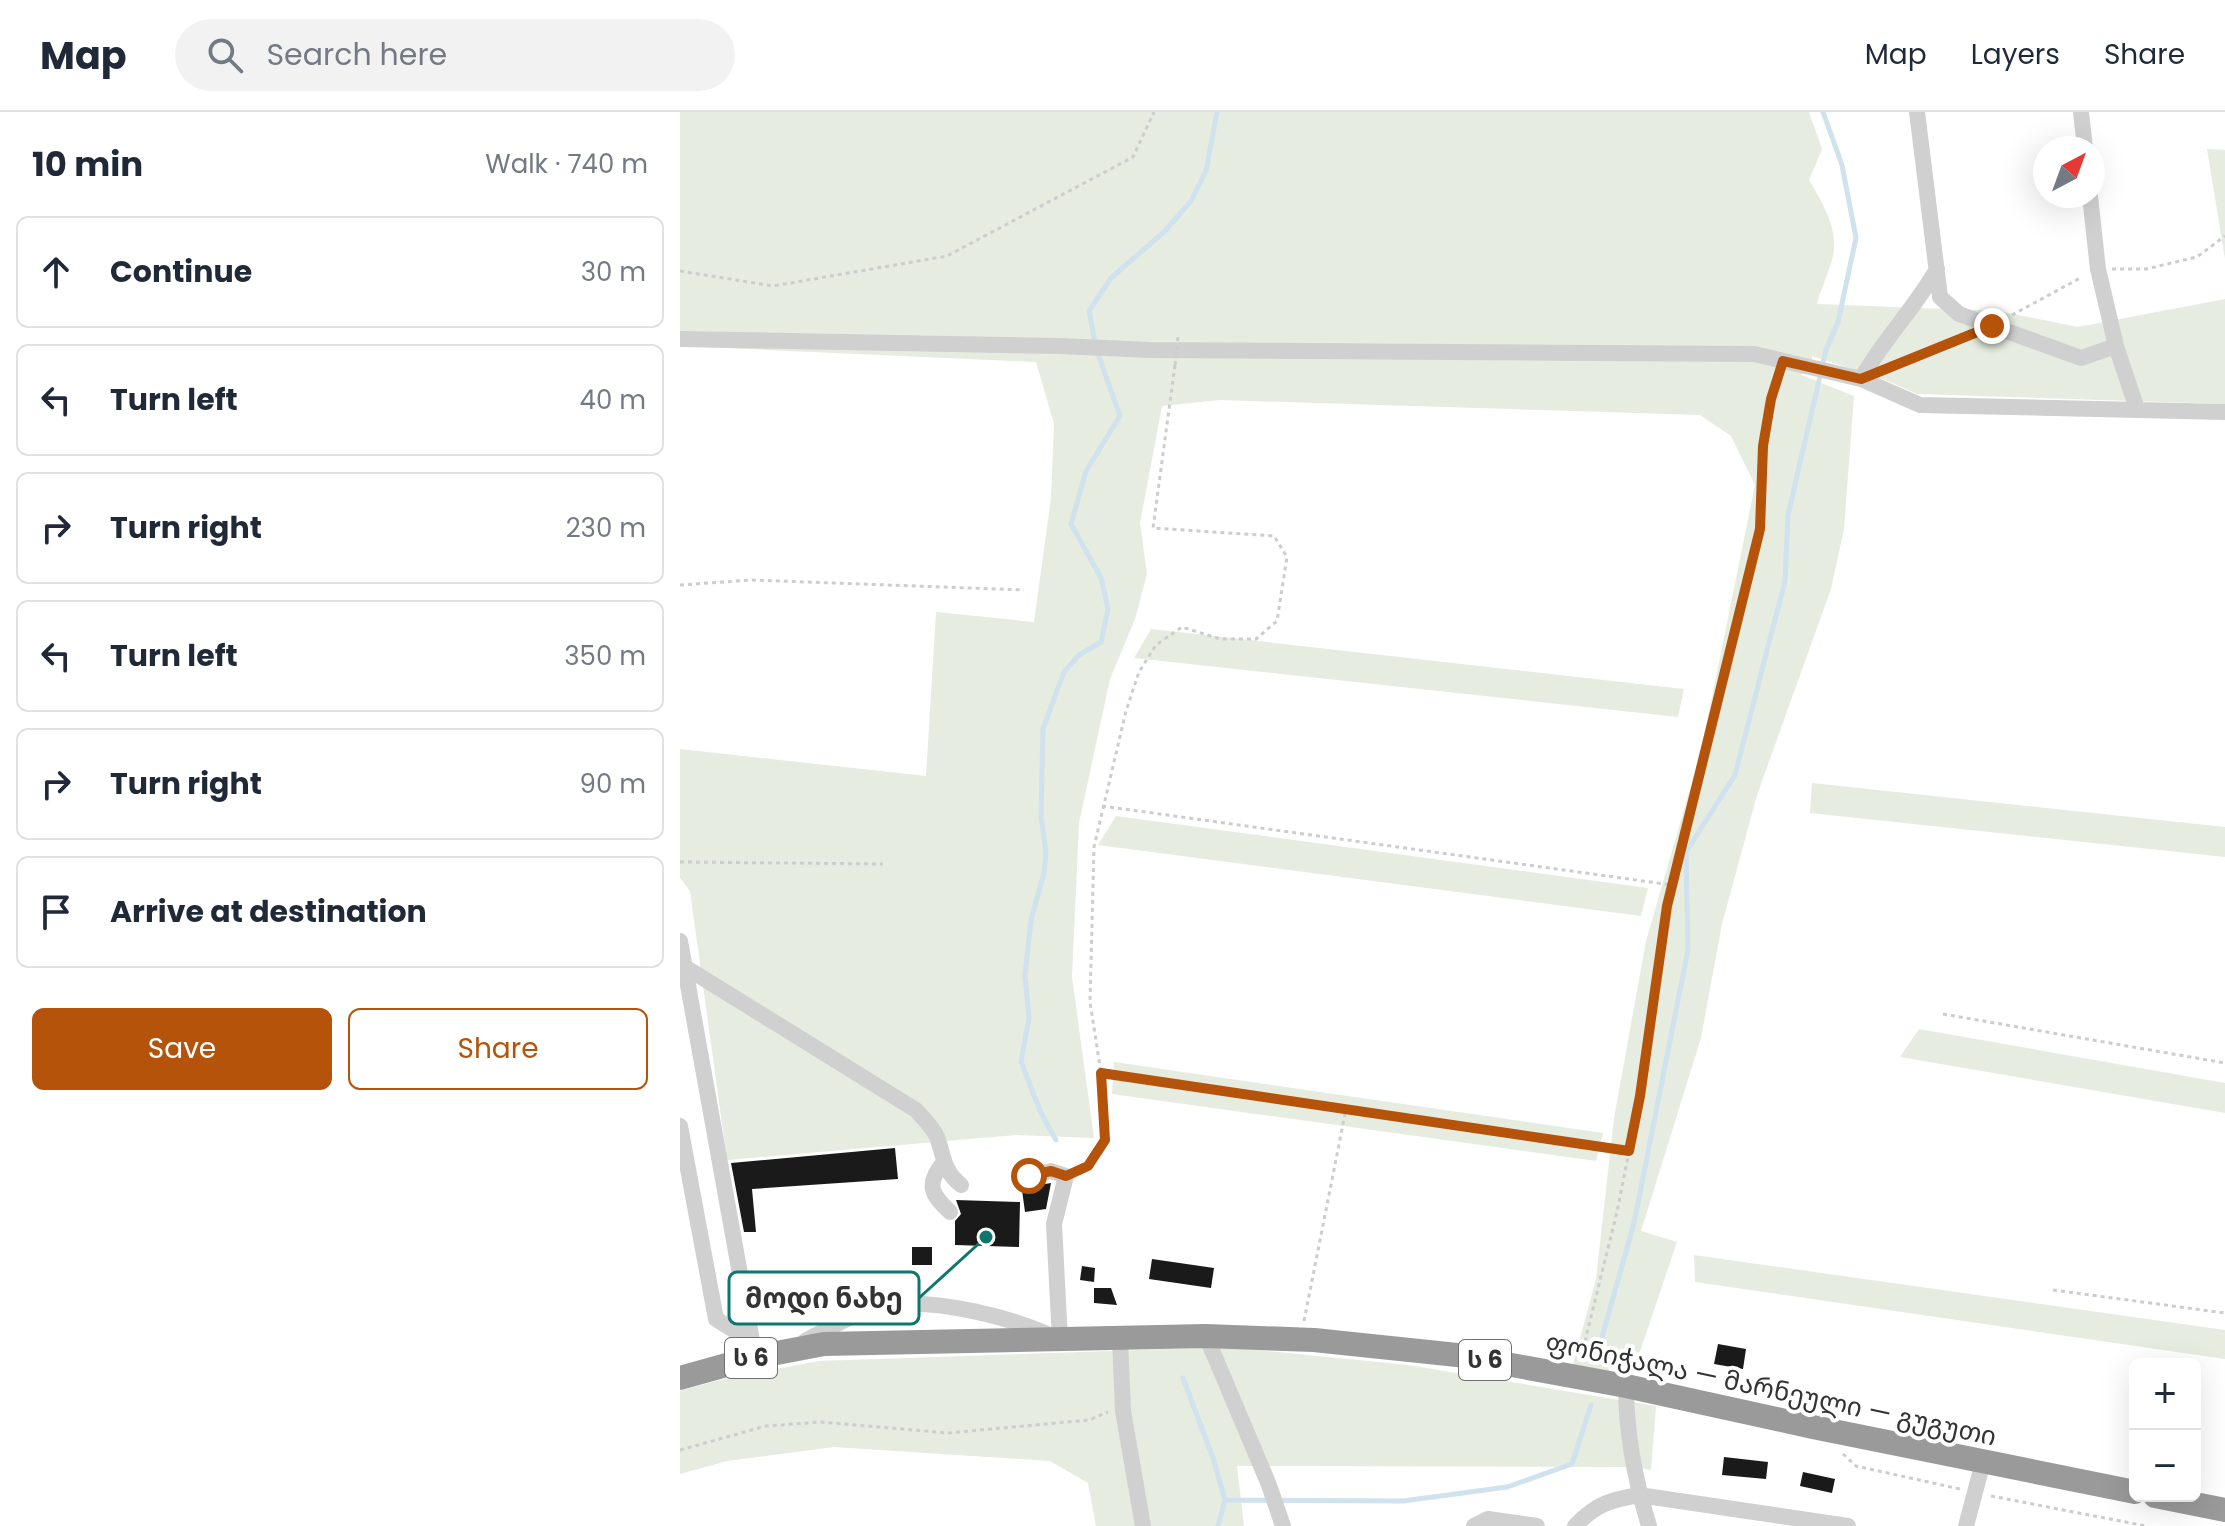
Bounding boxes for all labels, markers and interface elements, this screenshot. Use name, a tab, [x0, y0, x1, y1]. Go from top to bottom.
search box	[175, 19, 735, 91]
text: Map	[40, 29, 127, 82]
icon: search	[203, 33, 247, 77]
text: Search here	[267, 33, 447, 76]
text: Map	[1865, 35, 1927, 74]
text: Layers	[1971, 35, 2060, 74]
text: Share	[2104, 35, 2185, 74]
north arrow	[2033, 136, 2105, 208]
text: 10 min	[32, 140, 143, 188]
text: Walk · 740 m	[485, 146, 648, 182]
icon: ahead	[34, 250, 78, 294]
text: Continue	[110, 250, 252, 293]
text: 30 m	[581, 254, 646, 290]
route end	[1974, 308, 2010, 344]
icon: left	[34, 378, 78, 422]
text: Turn left	[110, 378, 238, 421]
text: 40 m	[580, 382, 646, 418]
icon: right	[34, 506, 78, 550]
text: Turn right	[110, 506, 262, 549]
text: 230 m	[566, 510, 646, 546]
icon: left	[34, 634, 78, 678]
text: Turn left	[110, 634, 238, 677]
text: 350 m	[564, 638, 646, 674]
icon: right	[34, 762, 78, 806]
text: Turn right	[110, 762, 262, 805]
text: 90 m	[580, 766, 646, 802]
icon: arrive	[34, 890, 78, 934]
text: Arrive at destination	[110, 890, 427, 933]
button: Save	[32, 1008, 332, 1090]
button: Share	[348, 1008, 648, 1090]
route start	[1011, 1158, 1047, 1194]
callout: მოდი ნახე	[729, 1272, 919, 1324]
text: მოდი ნახე	[745, 1279, 903, 1318]
street label: ფონიჭალა — მარნეული — გუგუთი	[1542, 1324, 2000, 1454]
road number: ს 6	[725, 1338, 777, 1378]
road number: ს 6	[1459, 1340, 1511, 1380]
map controls	[2129, 1358, 2201, 1502]
button: +	[2129, 1358, 2201, 1430]
button: −	[2129, 1430, 2201, 1502]

